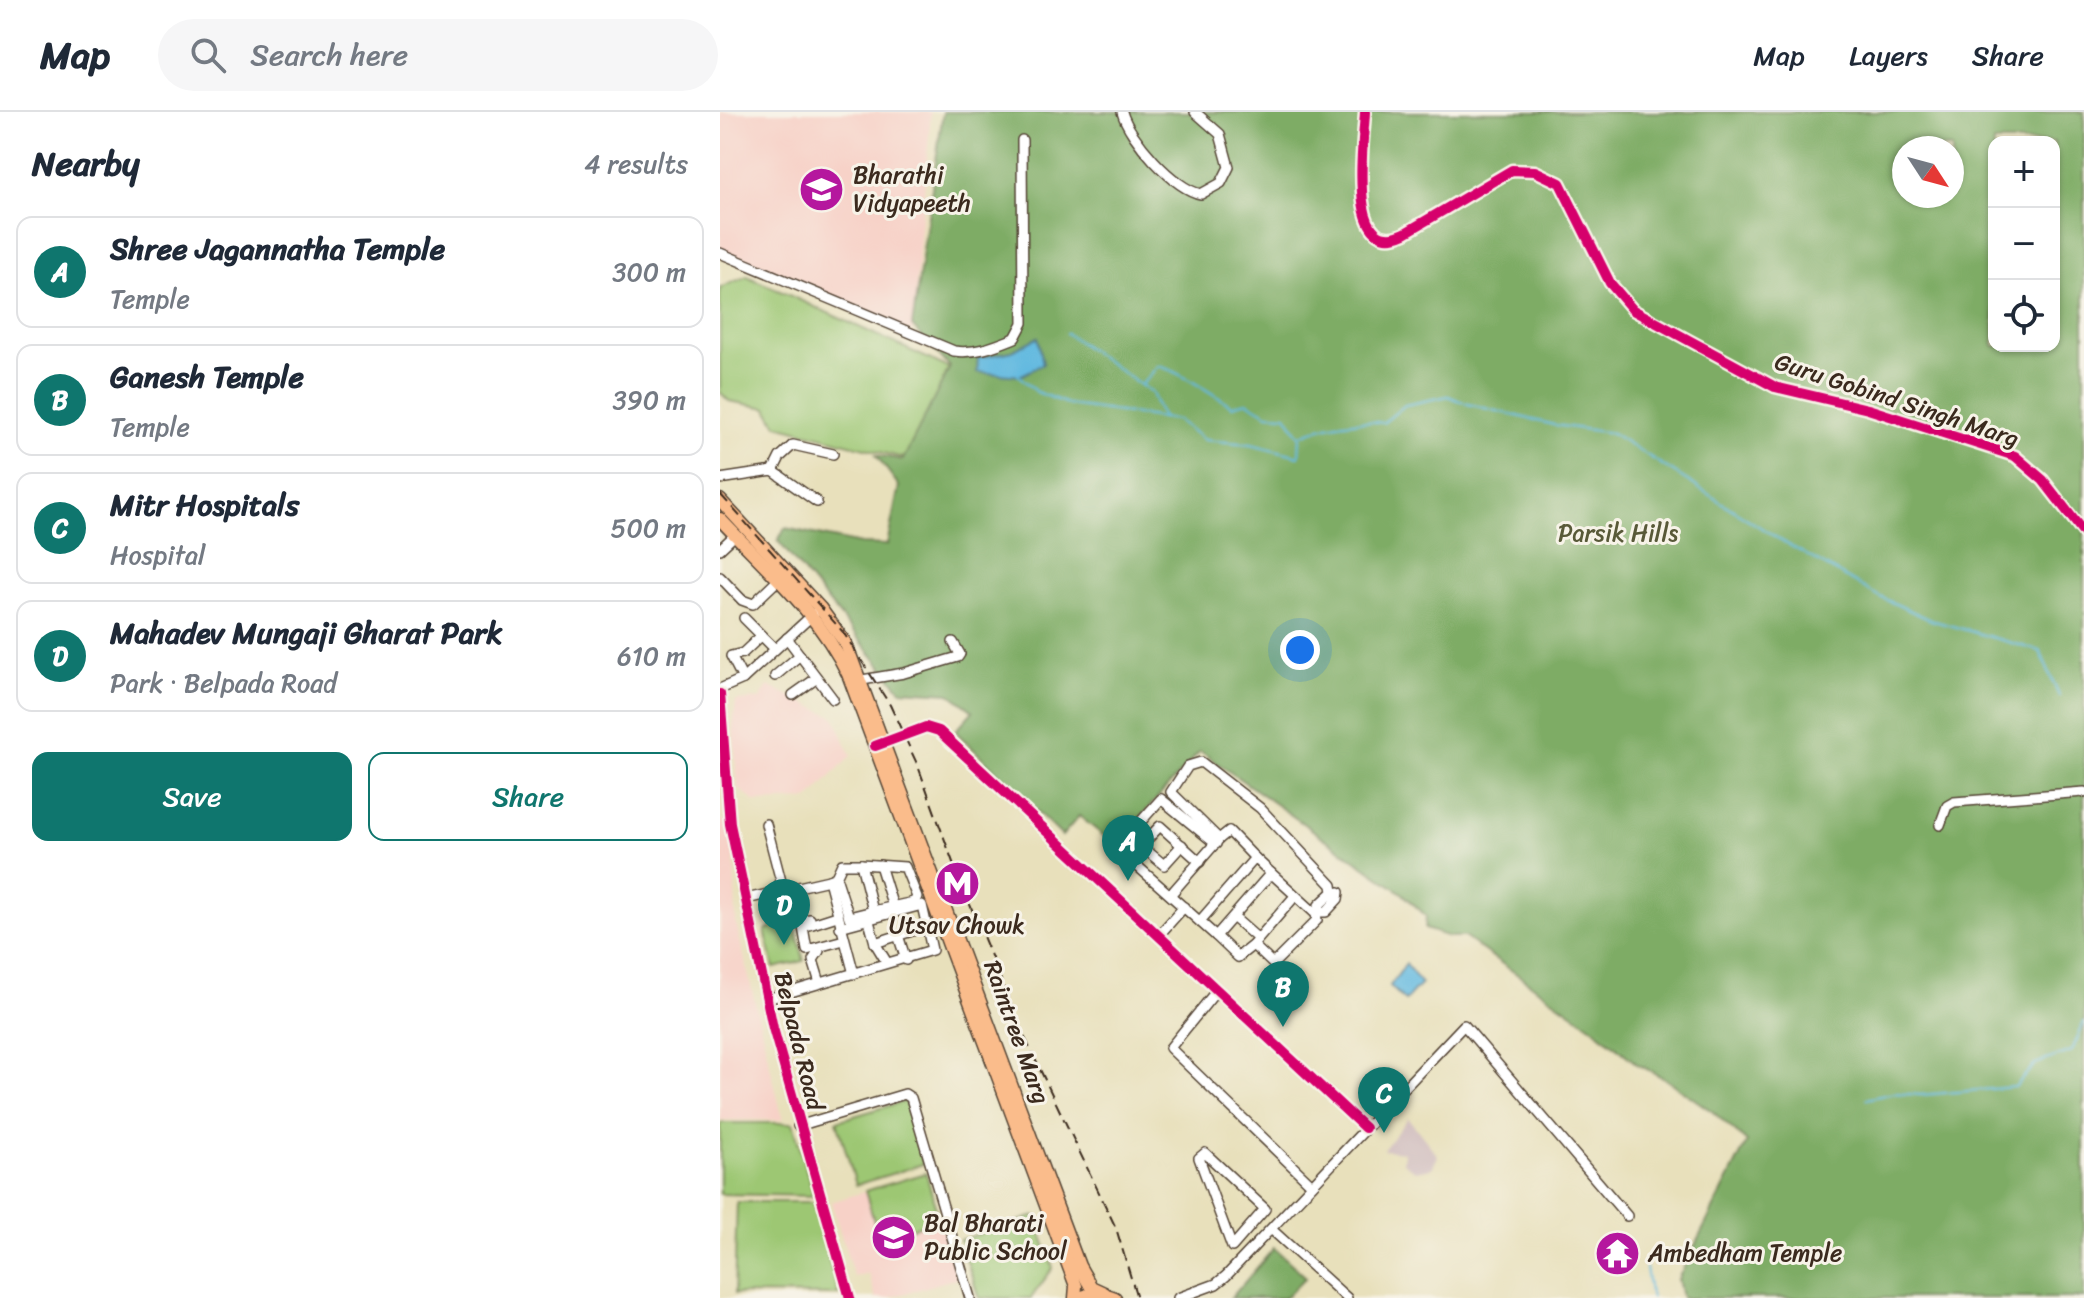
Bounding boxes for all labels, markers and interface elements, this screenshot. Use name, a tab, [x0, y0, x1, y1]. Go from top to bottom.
search box	[158, 19, 718, 91]
text: Map	[40, 22, 110, 89]
text: Search here	[250, 28, 408, 82]
text: Map	[1753, 31, 1805, 80]
text: Layers	[1849, 31, 1928, 80]
text: Share	[1972, 31, 2044, 80]
icon: search	[186, 33, 230, 77]
text: Nearby	[32, 134, 140, 194]
north arrow	[1892, 136, 1964, 208]
map controls	[1988, 136, 2060, 352]
button: +	[1988, 136, 2060, 208]
text: 4 results	[584, 141, 688, 187]
place label: Bharathi Vidyapeeth	[853, 154, 971, 224]
school or university icon: Bharathi Vidyapeeth	[798, 165, 846, 213]
button: −	[1988, 208, 2060, 280]
text: Shree Jagannatha Temple	[110, 222, 445, 276]
text: A	[51, 249, 69, 295]
text: 300 m	[612, 249, 686, 295]
text: Temple	[110, 276, 190, 322]
button: locate	[1988, 280, 2060, 352]
street label: Guru Gobind Singh Marg	[1769, 341, 2025, 459]
text: Ganesh Temple	[110, 350, 304, 404]
text: B	[52, 377, 68, 423]
text: 390 m	[613, 377, 686, 423]
text: Temple	[110, 404, 190, 450]
text: Mitr Hospitals	[110, 478, 299, 532]
text: C	[52, 505, 68, 551]
text: 500 m	[611, 505, 686, 551]
park label: Parsik Hills	[1558, 512, 1678, 554]
text: Hospital	[110, 532, 205, 578]
text: Mahadev Mungaji Gharat Park	[110, 606, 502, 660]
your location	[1280, 630, 1320, 670]
text: D	[52, 633, 68, 679]
text: 610 m	[617, 633, 686, 679]
text: Park · Belpada Road	[110, 660, 337, 706]
button: Save	[32, 752, 352, 841]
button: Share	[368, 752, 688, 841]
pin: A	[1102, 815, 1154, 881]
metro station icon: Utsav Chowk	[933, 859, 981, 907]
pin: D	[758, 879, 810, 945]
place label: Utsav Chowk	[889, 904, 1025, 946]
street label: Raintree Marg	[972, 954, 1062, 1110]
pin: B	[1257, 961, 1309, 1027]
street label: Belpada Road	[762, 967, 837, 1117]
pin: C	[1358, 1067, 1410, 1133]
place label: Bal Bharati Public School	[924, 1202, 1068, 1272]
school or university icon: Bal Bharati Public School	[869, 1213, 917, 1261]
temple icon: Ambedham Temple	[1593, 1229, 1641, 1277]
place label: Ambedham Temple	[1647, 1232, 1842, 1274]

